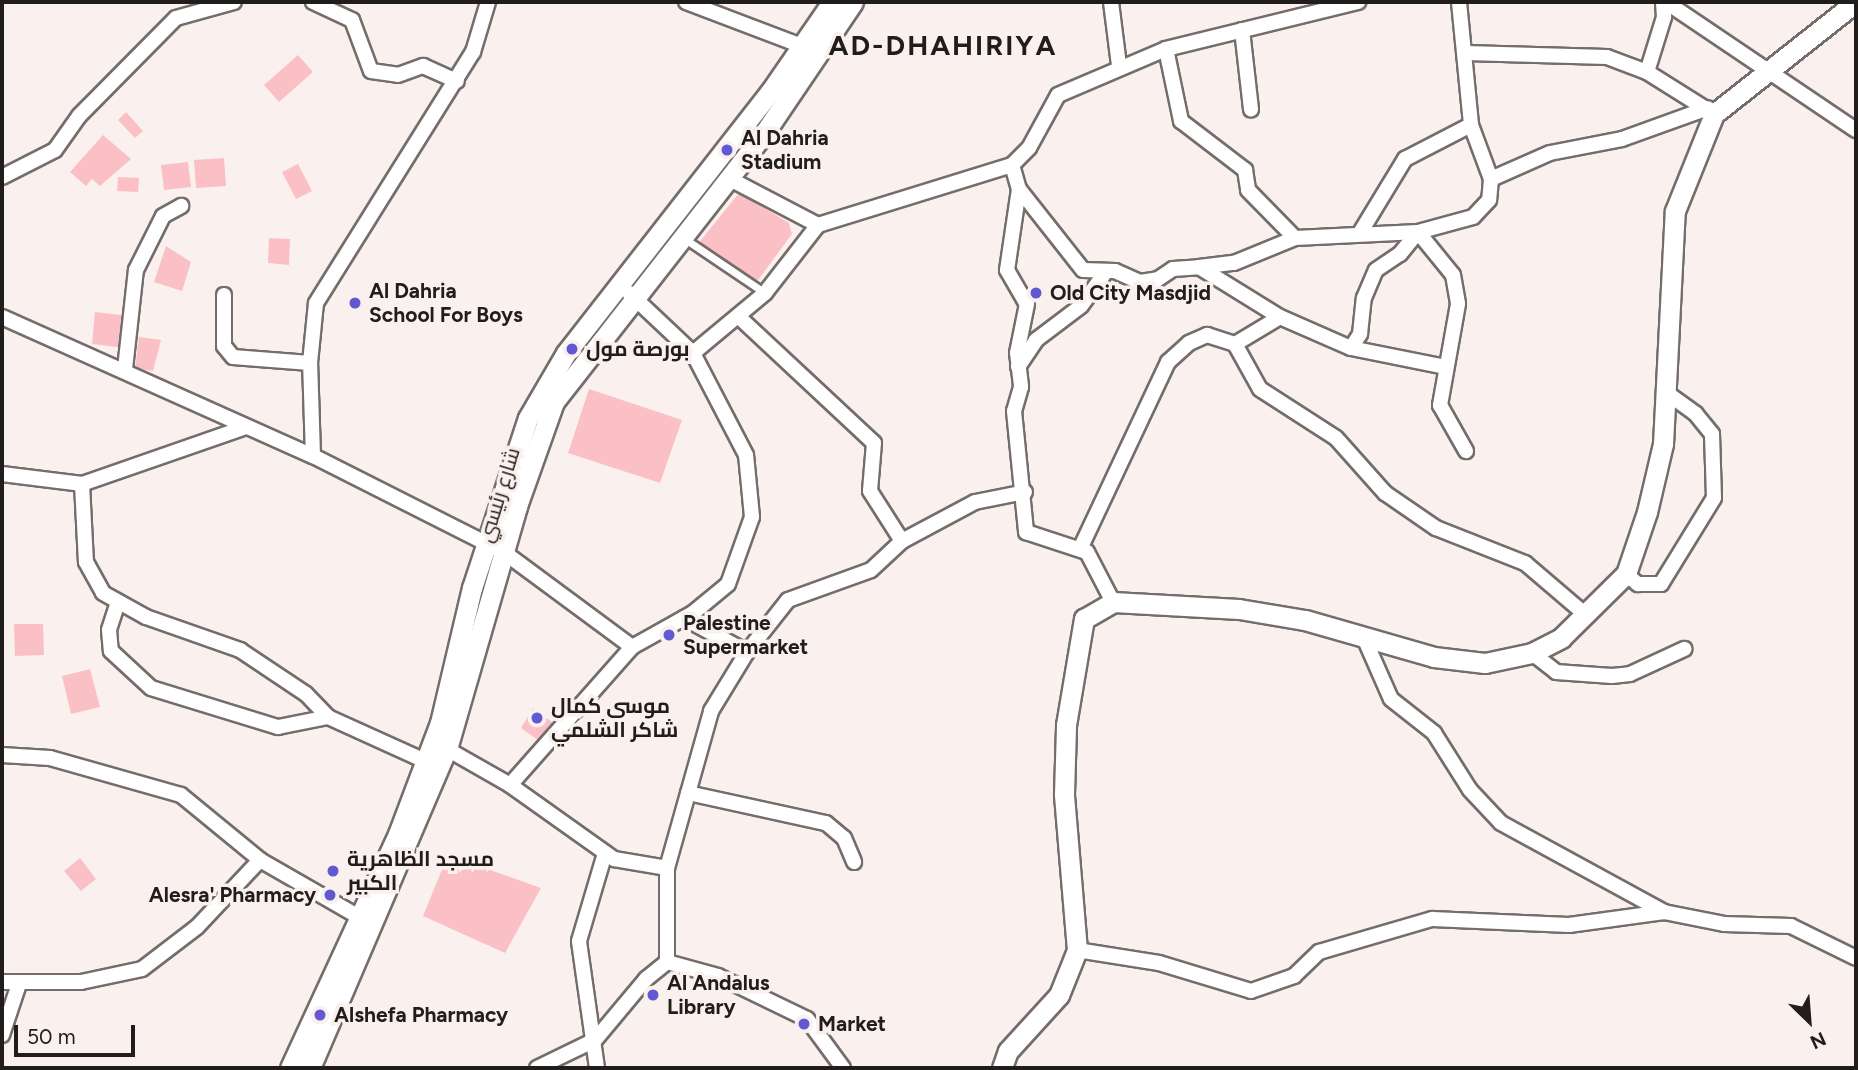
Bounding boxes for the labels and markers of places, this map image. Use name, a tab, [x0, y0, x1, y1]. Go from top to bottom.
place label: Al Dahria Stadium	[741, 125, 829, 175]
marker: Al Dahria Stadium	[719, 142, 735, 158]
place label: Al Dahria School For Boys	[369, 278, 523, 328]
place label: Old City Masdjid	[1050, 280, 1211, 306]
marker: Old City Masdjid	[1028, 285, 1044, 301]
marker: Al Dahria School For Boys	[347, 295, 363, 311]
place label: بورصة مول	[586, 336, 690, 362]
marker: بورصة مول	[564, 341, 580, 357]
place label: Palestine Supermarket	[683, 610, 808, 660]
marker: Palestine Supermarket	[661, 627, 677, 643]
place label: موسى كمال شاكر الشلمي	[551, 693, 678, 743]
marker: موسى كمال شاكر الشلمي	[529, 710, 545, 726]
place label: مسجد الظاهرية الكبير	[347, 846, 494, 896]
marker: مسجد الظاهرية الكبير	[325, 863, 341, 879]
place label: Alesra' Pharmacy	[149, 882, 316, 908]
marker: Alesra' Pharmacy	[322, 887, 338, 903]
place label: Al Andalus Library	[667, 970, 770, 1020]
marker: Al Andalus Library	[645, 987, 661, 1003]
place label: Alshefa Pharmacy	[334, 1002, 508, 1028]
marker: Alshefa Pharmacy	[312, 1007, 328, 1023]
place label: Market	[818, 1011, 886, 1037]
marker: Market	[796, 1016, 812, 1032]

